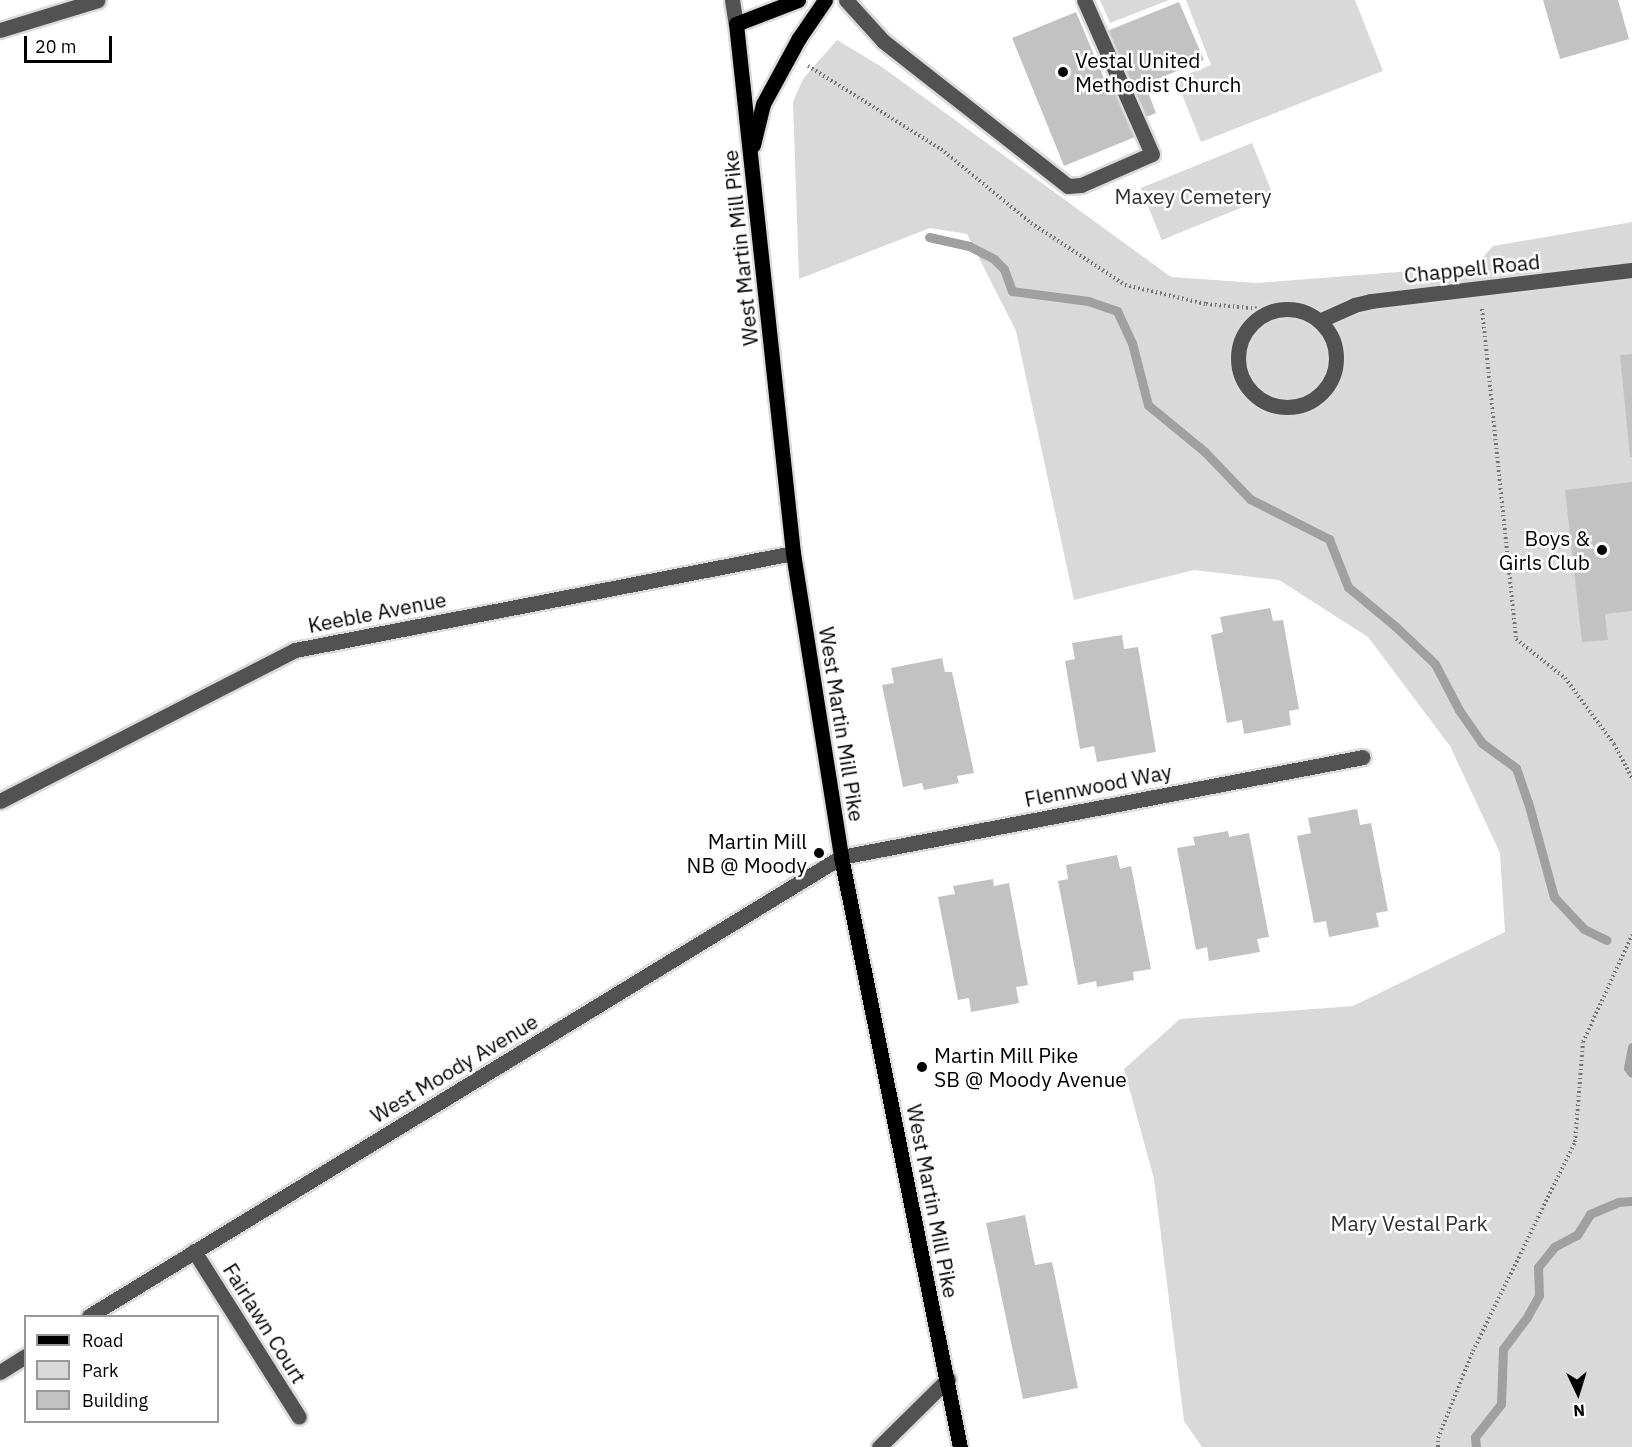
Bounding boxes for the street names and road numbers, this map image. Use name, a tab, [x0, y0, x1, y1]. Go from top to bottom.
street label: West Martin Mill Pike	[717, 149, 763, 347]
street label: Chappell Road	[1403, 248, 1541, 288]
street label: Keeble Avenue	[306, 586, 448, 638]
street label: West Martin Mill Pike	[814, 625, 870, 823]
street label: Flennwood Way	[1022, 758, 1174, 812]
street label: West Moody Avenue	[366, 1008, 542, 1128]
street label: West Martin Mill Pike	[902, 1102, 964, 1300]
street label: Fairlawn Court	[218, 1258, 312, 1388]

